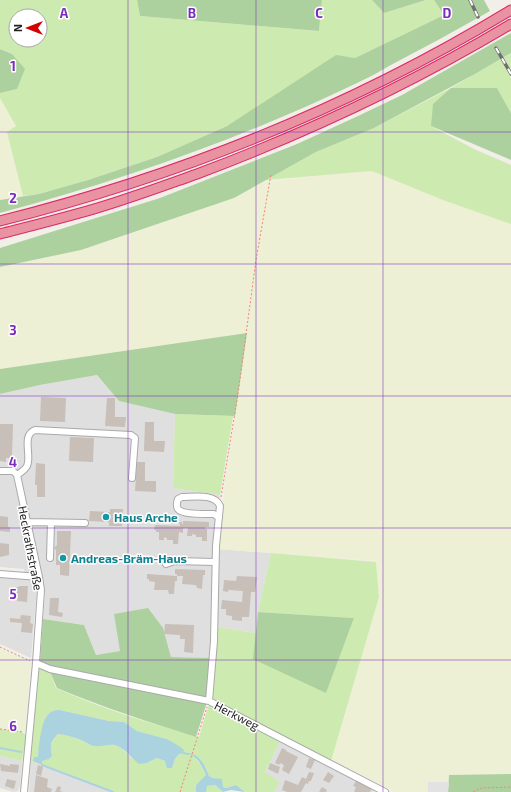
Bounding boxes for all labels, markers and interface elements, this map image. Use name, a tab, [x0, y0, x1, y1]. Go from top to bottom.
text: A	[60, 5, 69, 21]
text: B	[188, 5, 196, 21]
text: C	[315, 5, 323, 21]
text: D	[443, 5, 452, 21]
north arrow	[8, 8, 48, 48]
text: N	[11, 24, 24, 32]
text: 1	[10, 58, 16, 74]
text: 2	[9, 190, 17, 206]
text: 3	[9, 322, 17, 338]
text: 4	[9, 454, 17, 470]
street label: Heckrathstraße	[16, 504, 46, 592]
place label: Haus Arche	[114, 510, 178, 524]
marker: Haus Arche	[101, 512, 111, 522]
place label: Andreas-Bräm-Haus	[71, 551, 187, 565]
marker: Andreas-Bräm-Haus	[58, 553, 68, 563]
text: 5	[9, 586, 17, 602]
street label: Herkweg	[212, 698, 262, 732]
text: 6	[9, 718, 17, 734]

